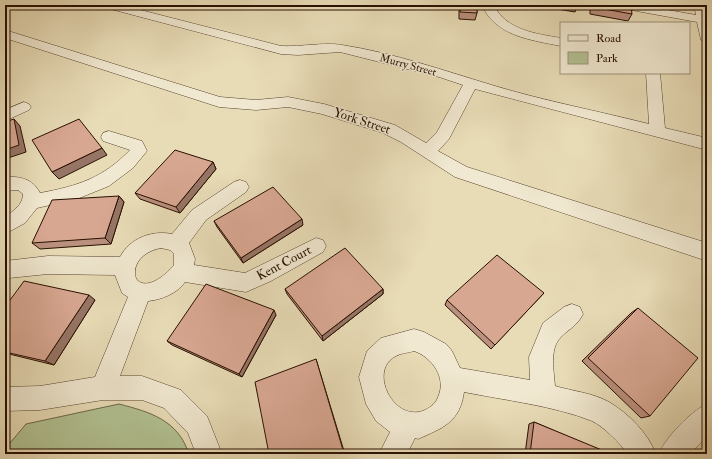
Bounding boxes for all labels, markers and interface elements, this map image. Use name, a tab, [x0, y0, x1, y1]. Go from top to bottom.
legend	[560, 22, 690, 74]
text: Road	[596, 31, 621, 46]
street label: Murry Street	[378, 51, 438, 80]
text: Park	[596, 51, 618, 66]
street label: York Street	[331, 104, 393, 138]
street label: Kent Court	[254, 242, 314, 284]

